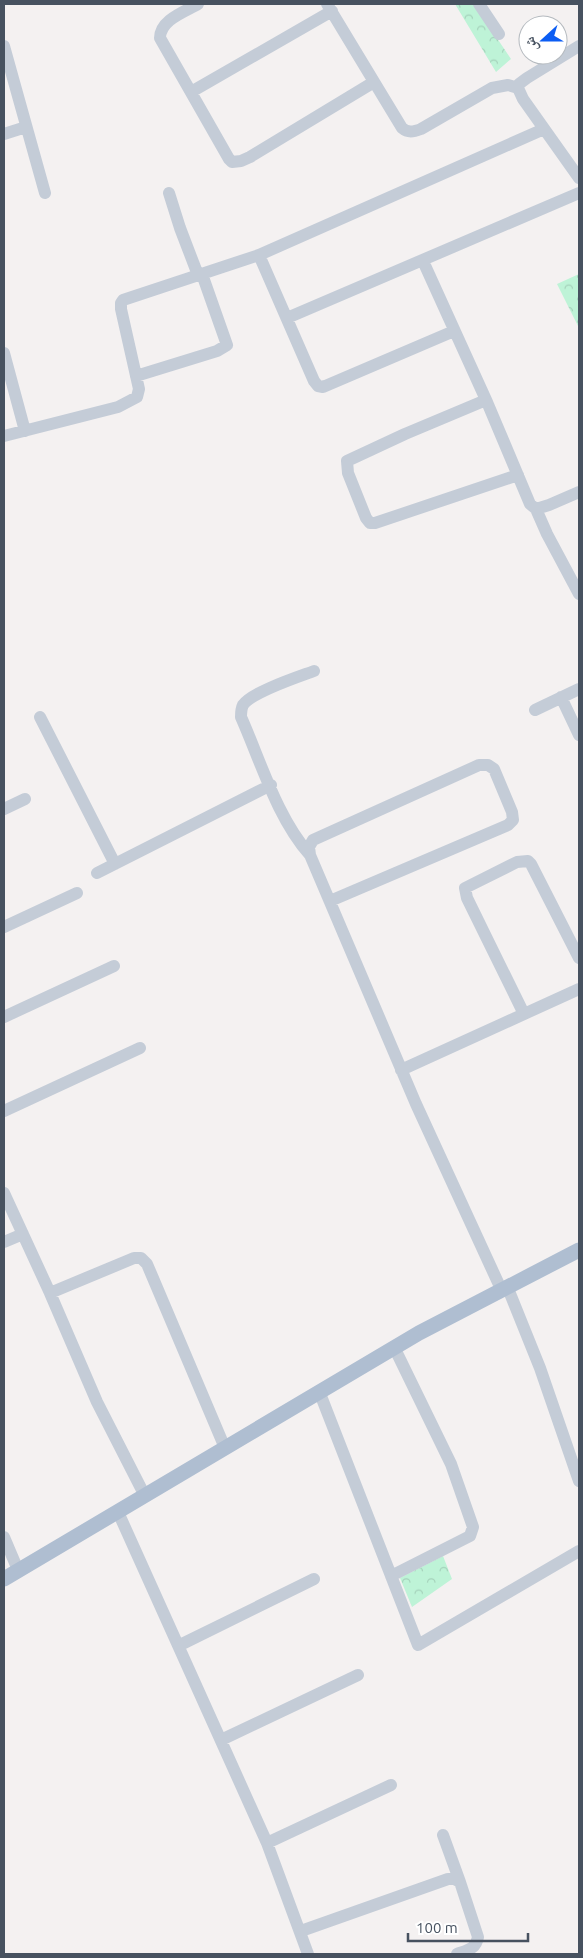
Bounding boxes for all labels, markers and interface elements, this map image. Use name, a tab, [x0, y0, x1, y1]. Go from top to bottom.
north arrow	[518, 15, 568, 65]
text: ش	[521, 34, 542, 54]
scale bar	[408, 1910, 528, 1942]
text: 100 m	[416, 1919, 458, 1936]

